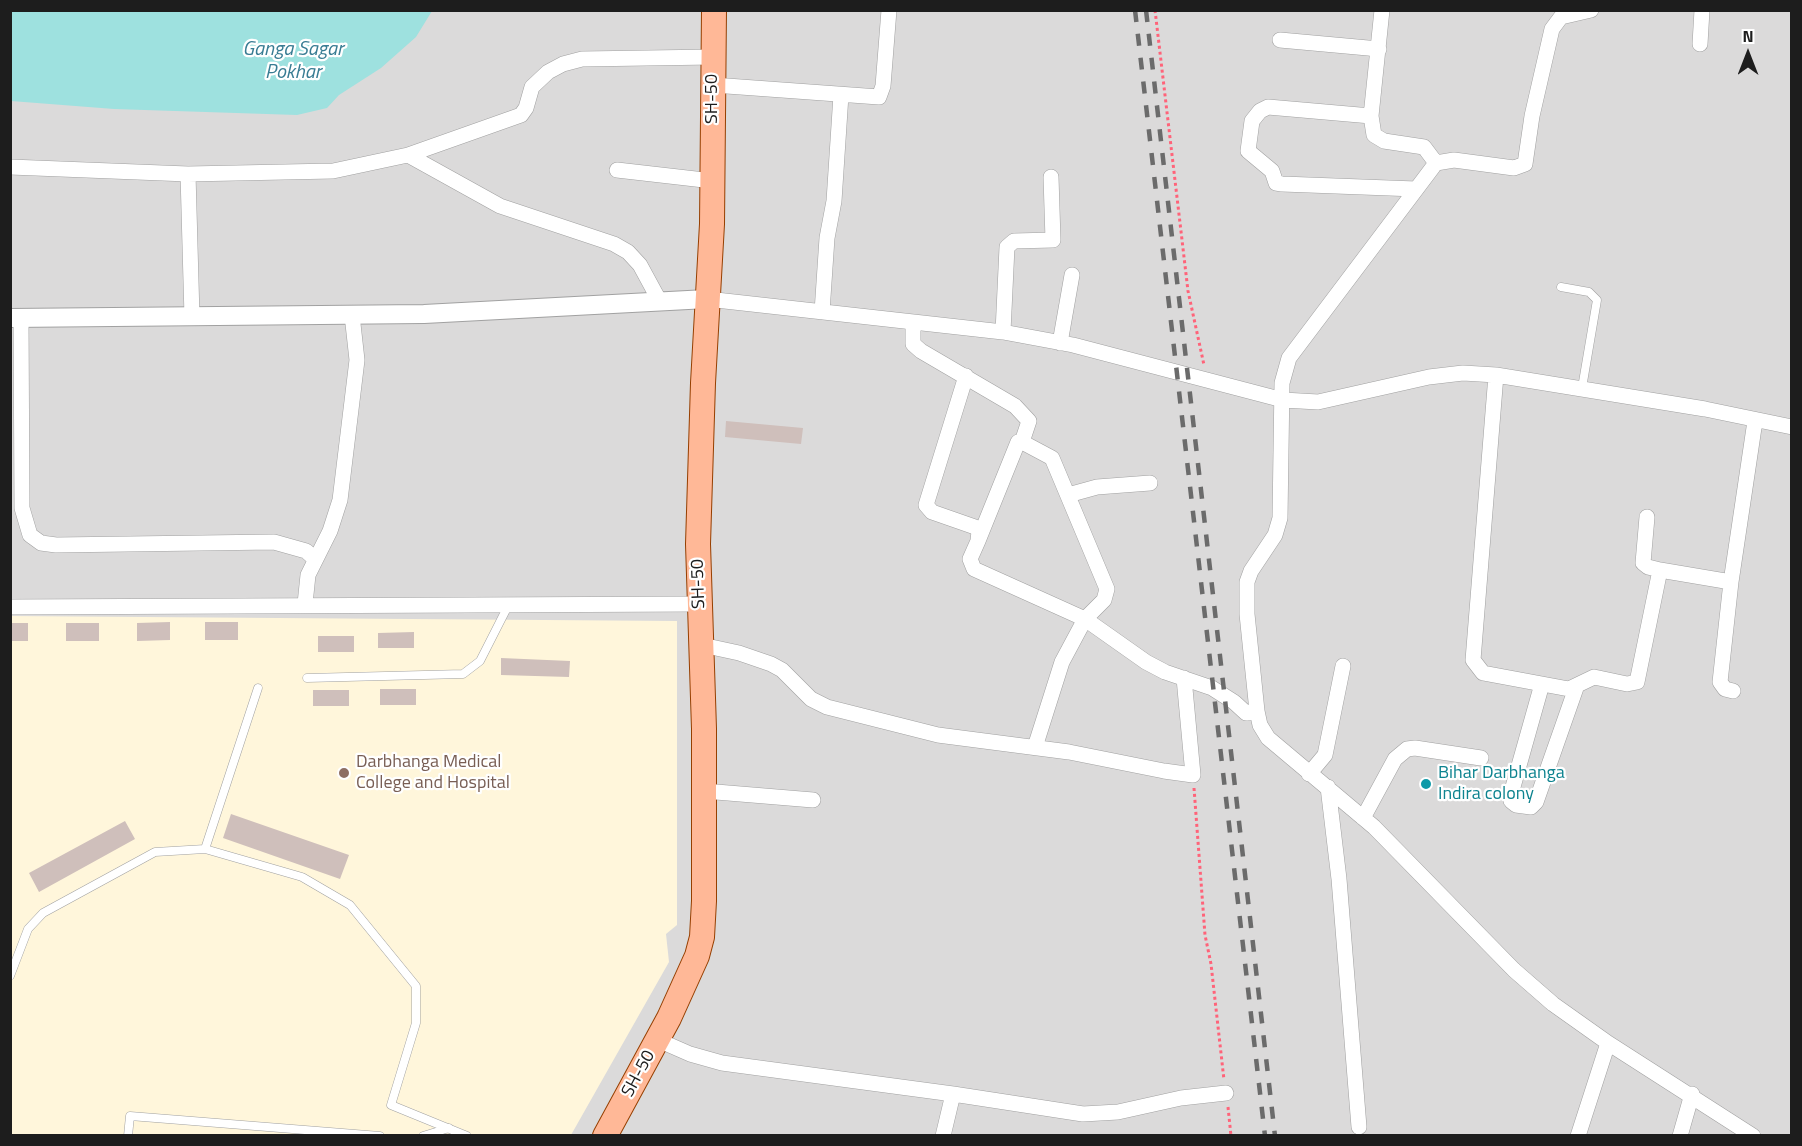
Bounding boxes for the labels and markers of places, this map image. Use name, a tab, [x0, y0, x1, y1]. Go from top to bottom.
place label: Darbhanga Medical College and Hospital	[356, 752, 510, 795]
place label: Bihar Darbhanga Indira colony	[1438, 763, 1565, 806]
marker: Darbhanga Medical College and Hospital	[337, 766, 351, 780]
marker: Bihar Darbhanga Indira colony	[1419, 777, 1433, 791]

